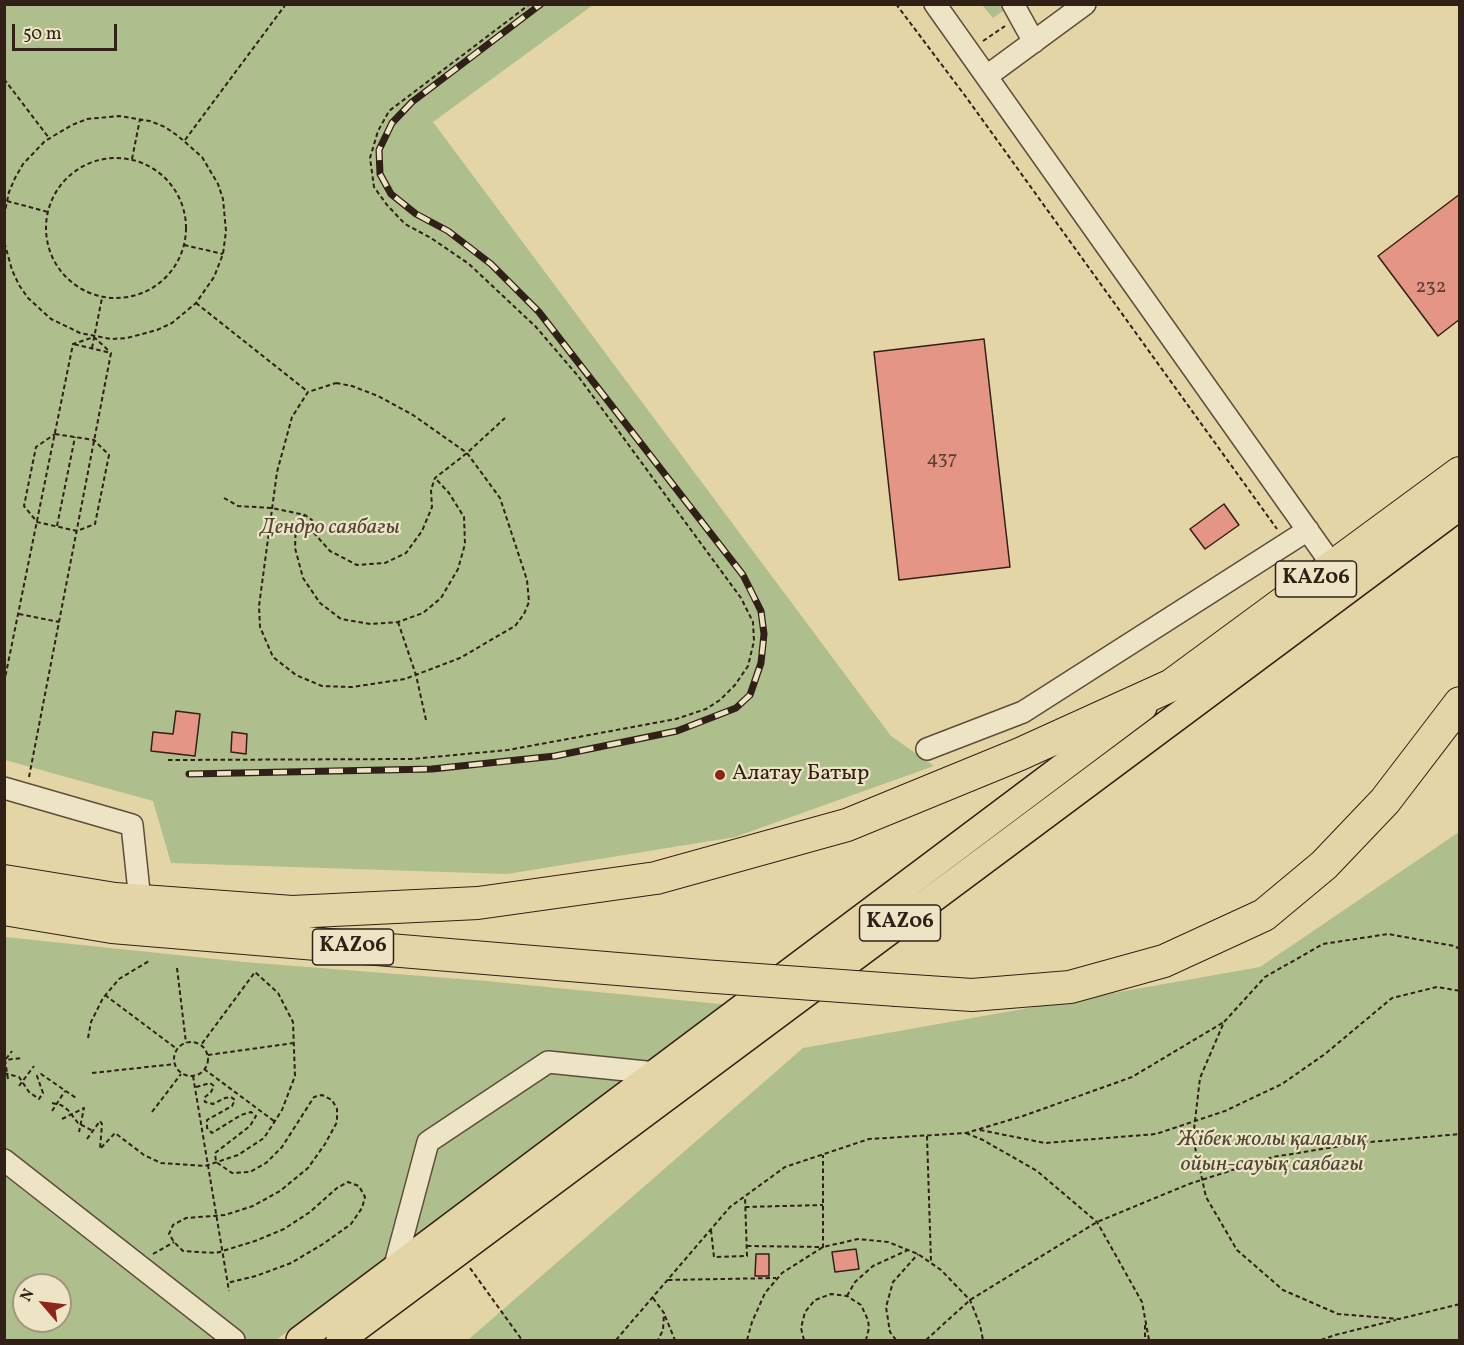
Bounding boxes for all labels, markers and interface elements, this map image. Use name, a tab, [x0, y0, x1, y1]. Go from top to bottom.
scale bar	[15, 12, 120, 50]
text: 50 m	[23, 22, 62, 47]
house number: 232	[1415, 276, 1447, 300]
house number: 437	[926, 448, 958, 472]
park label: Дендро саябағы	[260, 516, 400, 542]
road number: KАZ06	[1276, 561, 1356, 597]
place label: Алатау Батыр	[732, 762, 869, 788]
marker: Алатау Батыр	[713, 768, 727, 782]
road number: KАZ06	[860, 905, 940, 941]
road number: KАZ06	[312, 929, 394, 965]
park label: Жібек жолы қалалық ойын-сауық саябағы	[1177, 1128, 1367, 1180]
north arrow	[12, 1273, 72, 1333]
text: N	[15, 1285, 40, 1306]

